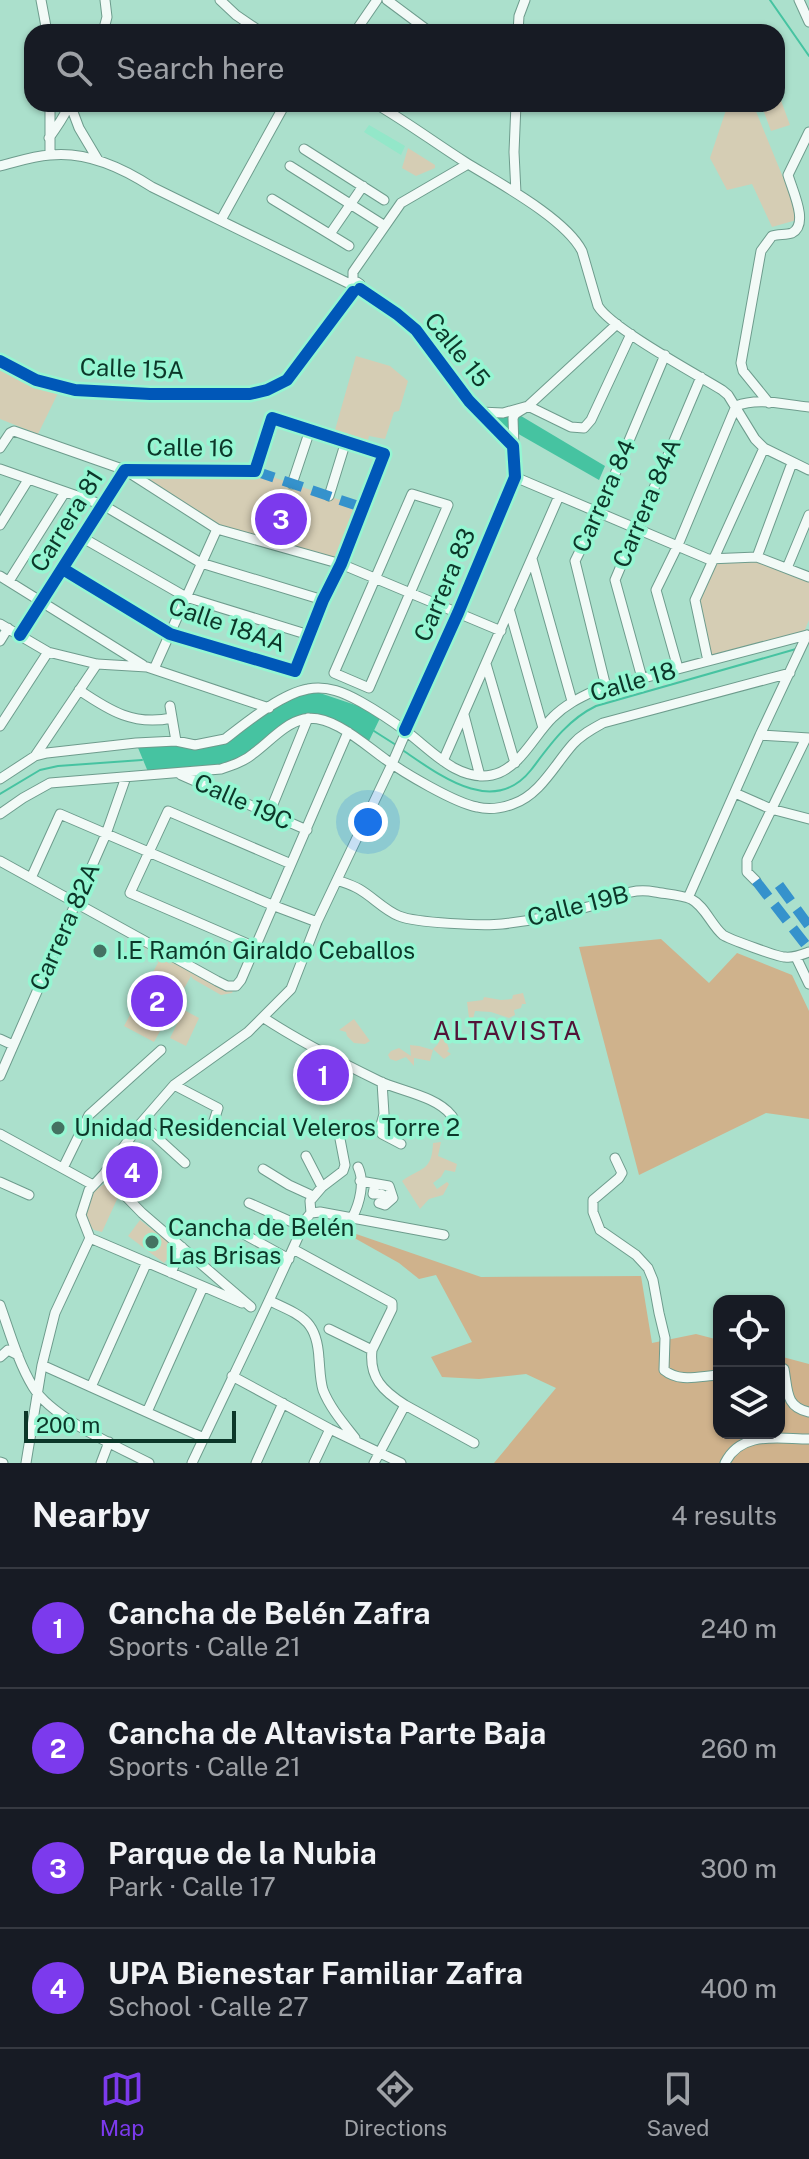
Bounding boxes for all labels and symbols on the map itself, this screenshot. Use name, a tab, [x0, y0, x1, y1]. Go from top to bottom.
street label: Calle 15	[419, 307, 496, 392]
street label: Calle 15A	[79, 352, 185, 384]
street label: Calle 16	[146, 432, 234, 462]
street label: Carrera 84A	[606, 434, 686, 571]
street label: Carrera 84	[566, 435, 640, 556]
street label: Carrera 81	[24, 464, 109, 577]
pin: 3	[255, 489, 307, 549]
street label: Carrera 83	[408, 524, 480, 645]
street label: Calle 18AA	[165, 591, 290, 657]
street label: Calle 18	[587, 655, 679, 707]
street label: Calle 19C	[190, 767, 296, 835]
your location	[348, 802, 388, 842]
street label: Carrera 82A	[23, 858, 105, 995]
street label: Calle 19B	[524, 879, 631, 931]
place label: I.E Ramón Giraldo Ceballos	[116, 936, 415, 964]
marker: I.E Ramón Giraldo Ceballos	[91, 942, 109, 960]
pin: 2	[131, 971, 183, 1031]
district label: ALTAVISTA	[432, 1015, 584, 1046]
pin: 1	[297, 1045, 349, 1105]
place label: Unidad Residencial Veleros Torre 2	[74, 1113, 460, 1141]
marker: Unidad Residencial Veleros Torre 2	[49, 1119, 67, 1137]
pin: 4	[106, 1142, 158, 1202]
place label: Cancha de Belén Las Brisas	[168, 1213, 354, 1269]
marker: Cancha de Belén Las Brisas	[143, 1233, 161, 1251]
scale bar	[24, 1407, 236, 1443]

